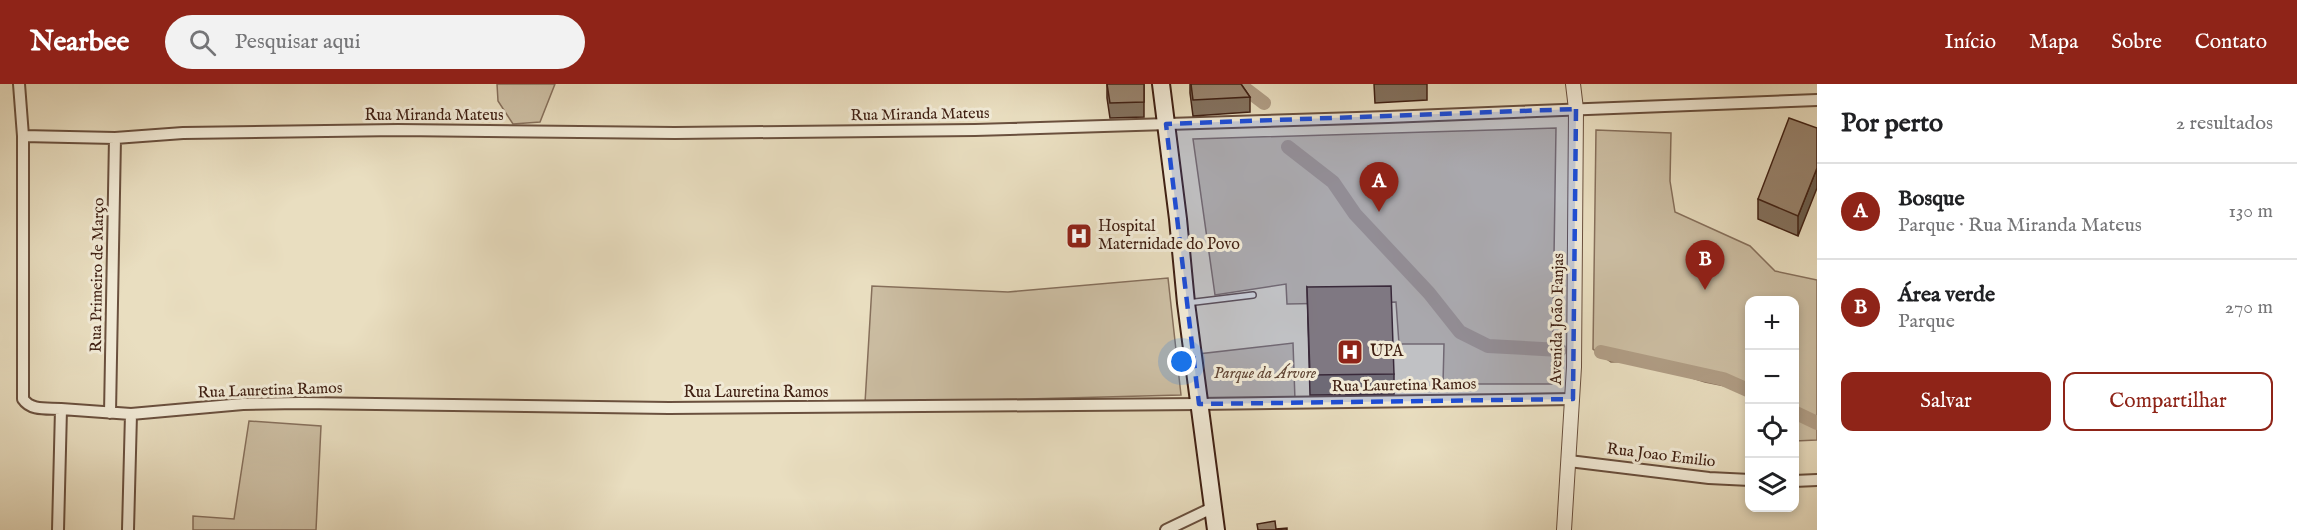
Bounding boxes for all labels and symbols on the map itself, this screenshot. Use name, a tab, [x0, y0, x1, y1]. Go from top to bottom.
street label: Rua Miranda Mateus	[850, 104, 990, 126]
street label: Rua Miranda Mateus	[364, 106, 504, 126]
pin: A	[1360, 162, 1398, 212]
street label: Rua Primeiro de Março	[87, 197, 109, 353]
place label: Hospital Maternidade do Povo	[1098, 217, 1240, 255]
hospital icon: Hospital Maternidade do Povo	[1064, 221, 1094, 251]
pin: B	[1686, 240, 1724, 290]
street label: Avenida João Fanjas	[1547, 253, 1569, 386]
hospital icon: UPA	[1335, 337, 1365, 367]
place label: UPA	[1370, 342, 1404, 362]
your location	[1167, 347, 1196, 376]
park label: Parque da Árvore	[1214, 363, 1317, 384]
street label: Rua Lauretina Ramos	[1331, 375, 1477, 397]
street label: Rua Lauretina Ramos	[197, 378, 343, 404]
street label: Rua Lauretina Ramos	[684, 383, 829, 403]
street label: Rua Joao Emilio	[1605, 439, 1717, 473]

